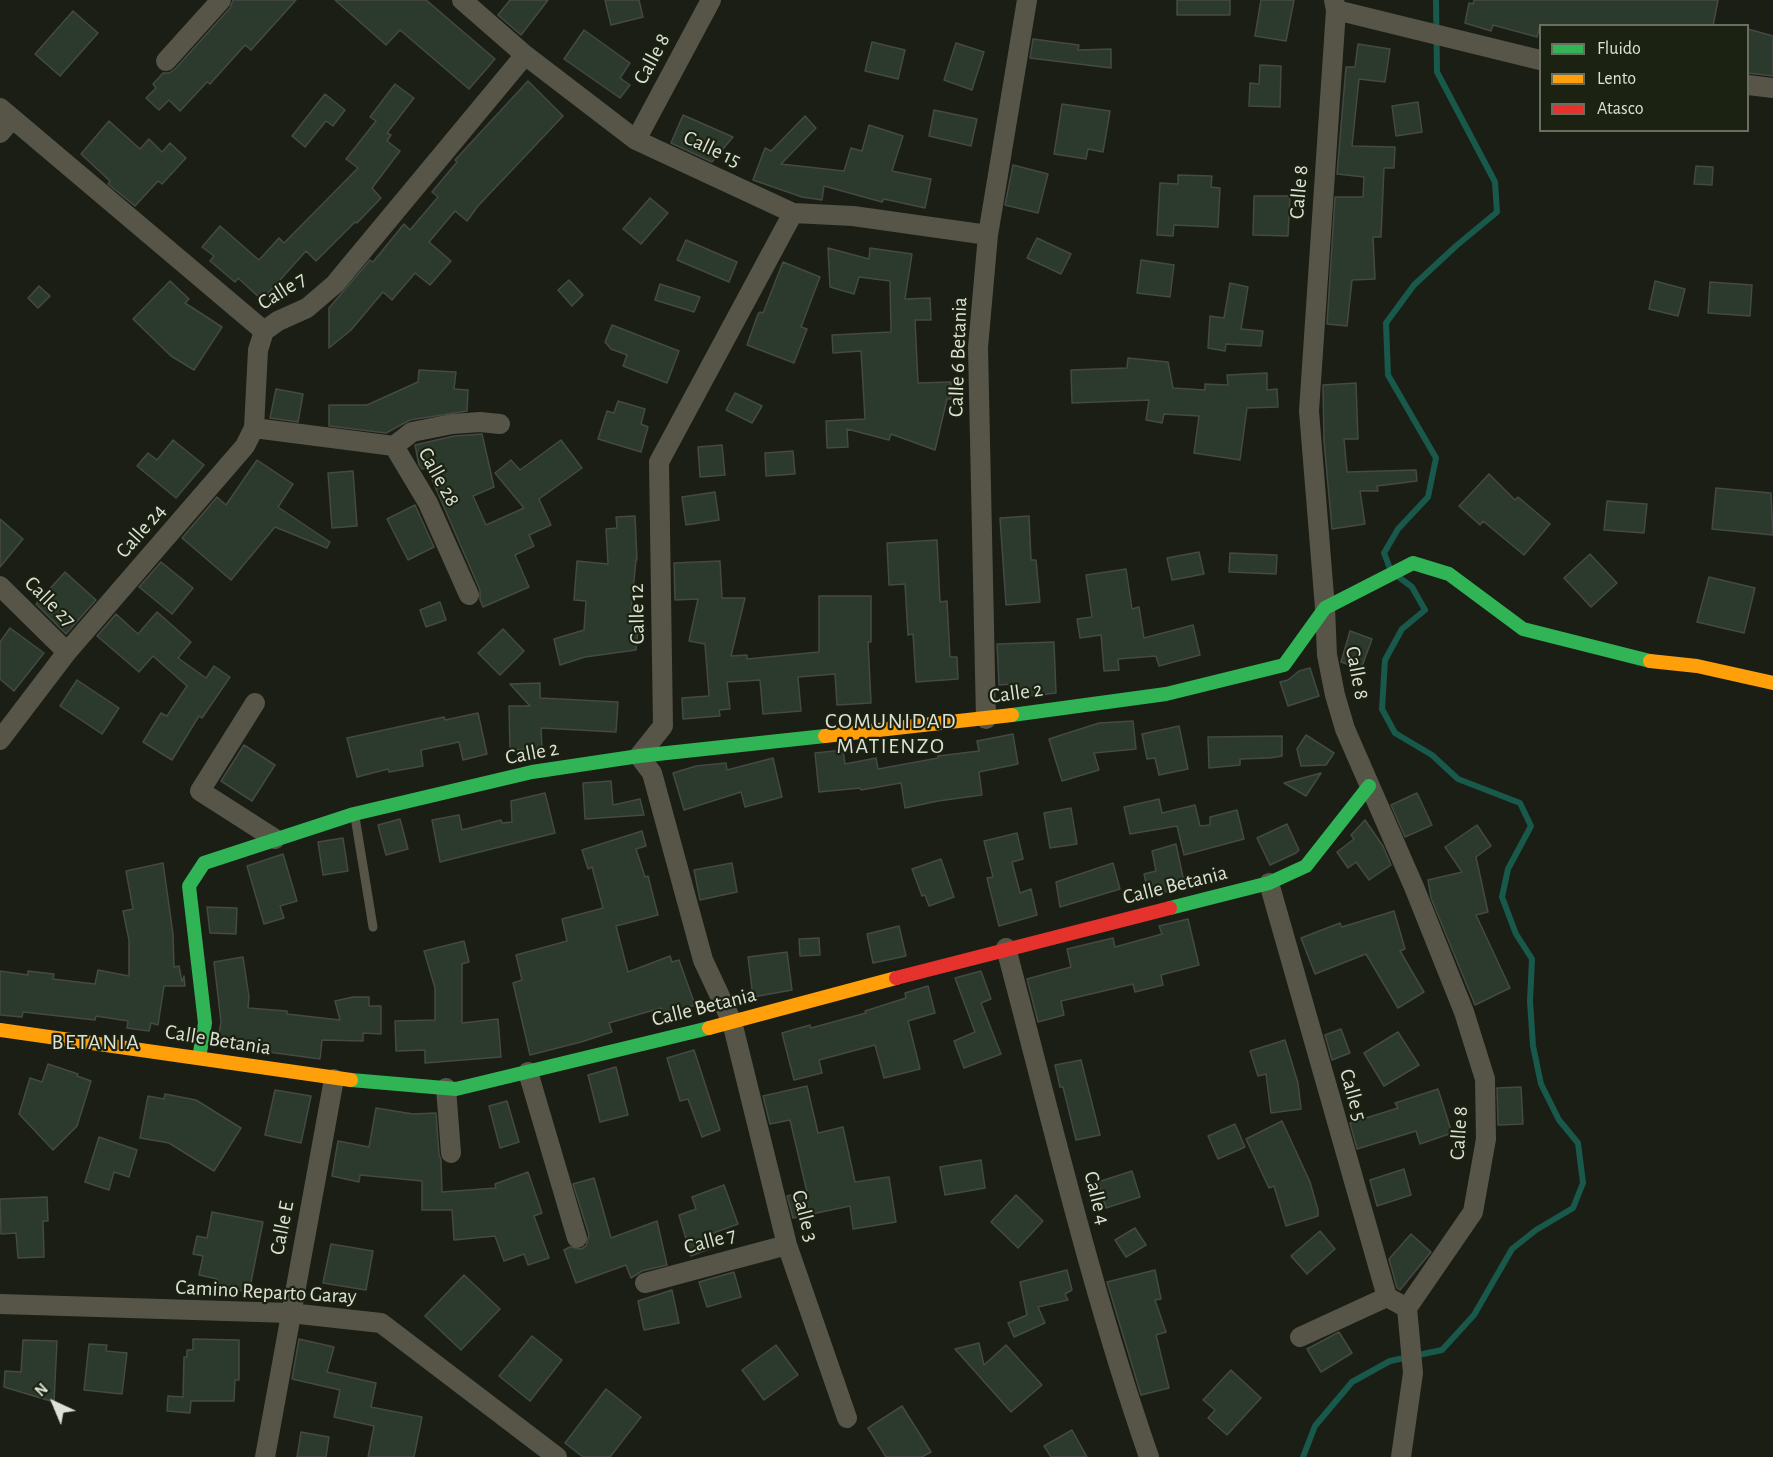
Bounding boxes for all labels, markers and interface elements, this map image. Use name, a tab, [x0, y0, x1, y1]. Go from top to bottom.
legend	[1539, 24, 1749, 132]
street label: Calle 8	[628, 29, 676, 89]
text: Fluido	[1597, 40, 1641, 58]
text: Lento	[1597, 70, 1636, 88]
text: Atasco	[1597, 100, 1644, 118]
street label: Calle 15	[679, 125, 745, 173]
street label: Calle 8	[1284, 164, 1314, 220]
street label: Calle 7	[253, 266, 311, 316]
street label: Calle 6 Betania	[943, 297, 973, 417]
street label: Calle 28	[413, 443, 465, 511]
street label: Calle 24	[111, 499, 171, 563]
street label: Calle 27	[19, 571, 81, 633]
street label: Calle 12	[624, 583, 650, 645]
street label: Calle 8	[1339, 644, 1375, 702]
street label: Calle 2	[988, 677, 1044, 709]
district label: COMUNIDAD MATIENZO	[825, 708, 957, 760]
street label: Calle 2	[503, 736, 561, 770]
street label: Calle Betania	[1120, 860, 1230, 910]
street label: Calle Betania	[649, 982, 759, 1032]
street label: Calle Betania	[163, 1019, 273, 1061]
district label: BETANIA	[52, 1029, 140, 1055]
street label: Calle 5	[1334, 1066, 1372, 1124]
street label: Calle 8	[1445, 1105, 1473, 1161]
street label: Calle 4	[1078, 1169, 1116, 1227]
street label: Calle 3	[786, 1187, 824, 1245]
street label: Calle E	[264, 1199, 300, 1257]
street label: Calle 7	[681, 1222, 739, 1260]
street label: Camino Reparto Garay	[175, 1275, 357, 1309]
north arrow	[24, 1373, 84, 1433]
text: N	[32, 1380, 51, 1400]

